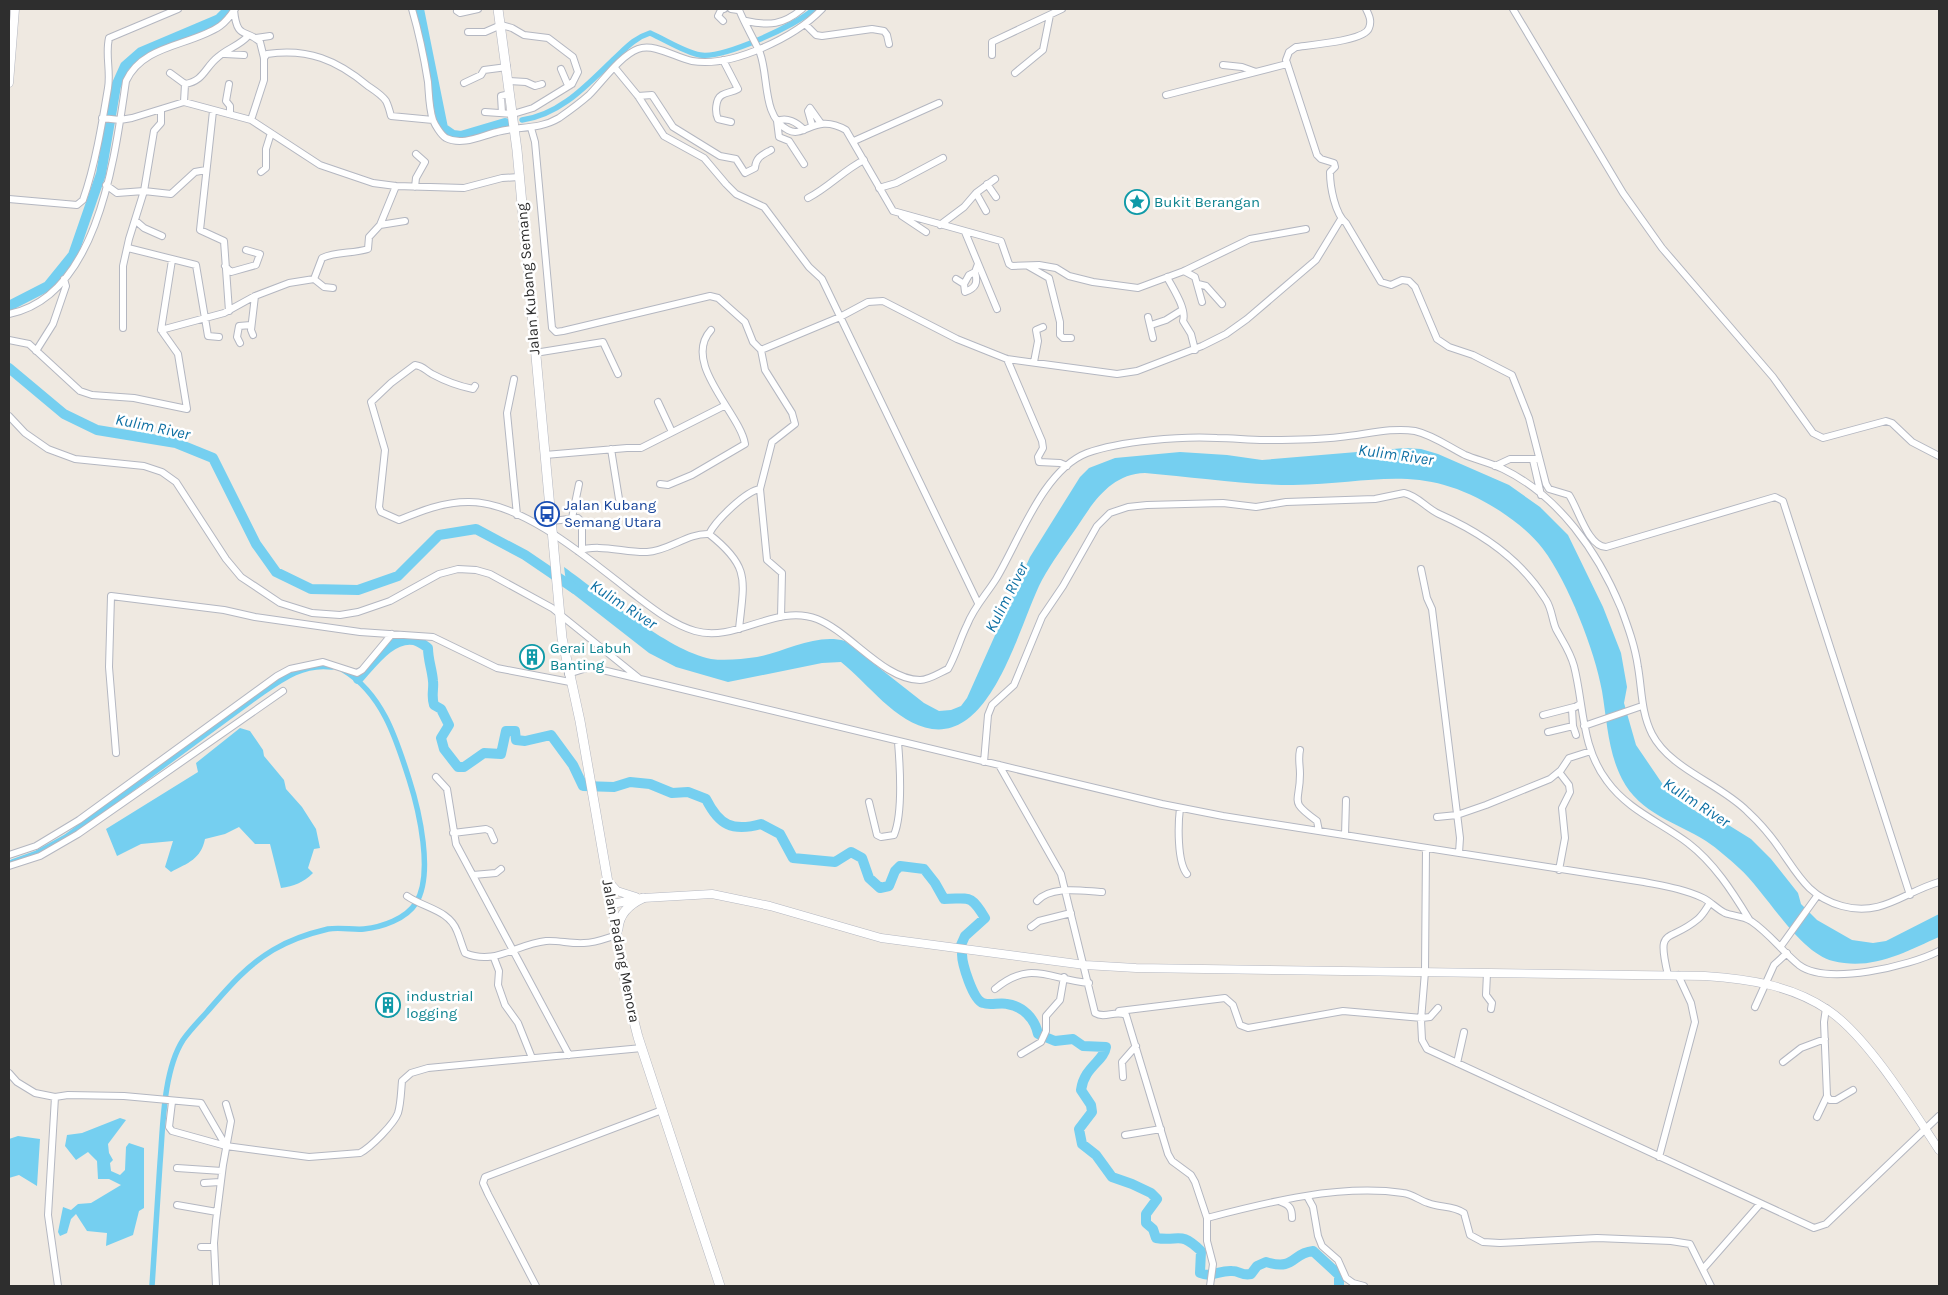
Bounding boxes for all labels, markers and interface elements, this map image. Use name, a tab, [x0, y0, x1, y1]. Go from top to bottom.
place icon: Bukit Berangan	[1124, 189, 1150, 215]
place label: Bukit Berangan	[1154, 193, 1260, 211]
street label: Jalan Kubang Semang	[512, 202, 544, 356]
water label: Kulim River	[114, 409, 193, 444]
water label: Kulim River	[1357, 440, 1435, 469]
place label: Jalan Kubang Semang Utara	[564, 496, 662, 531]
bus stop icon: Jalan Kubang Semang Utara	[534, 501, 560, 527]
water label: Kulim River	[981, 559, 1032, 635]
water label: Kulim River	[587, 576, 661, 633]
place label: Gerai Labuh Banting	[550, 639, 631, 674]
building icon: Gerai Labuh Banting	[519, 644, 545, 670]
water label: Kulim River	[1660, 774, 1734, 831]
street label: Jalan Padang Menora	[598, 878, 644, 1024]
place label: industrial logging	[406, 987, 473, 1022]
building icon: industrial logging	[375, 992, 401, 1018]

